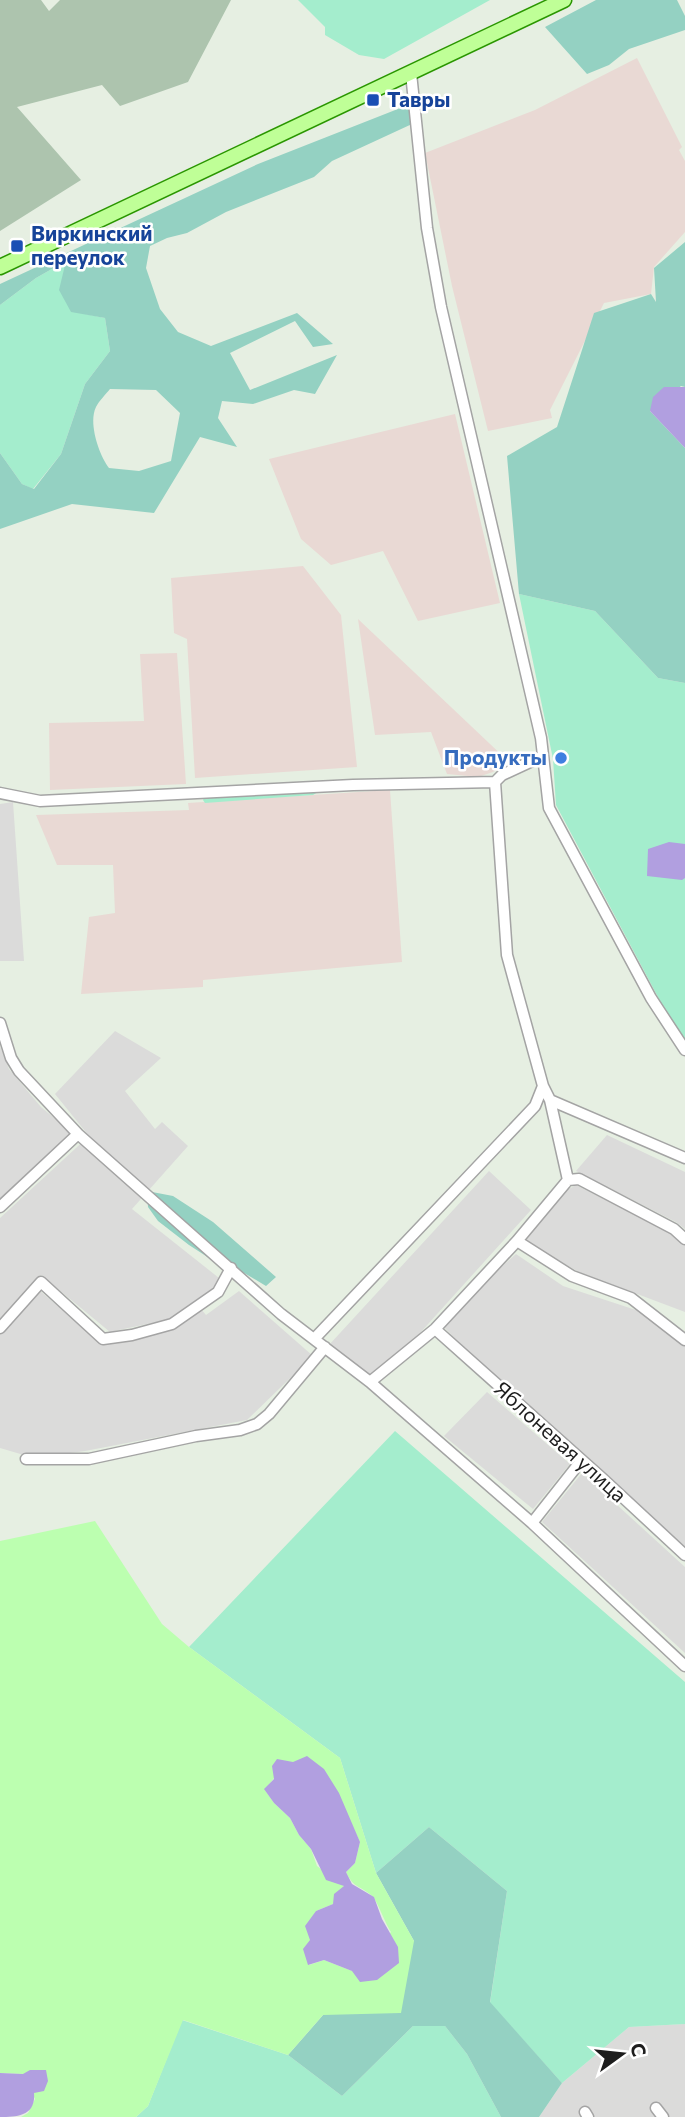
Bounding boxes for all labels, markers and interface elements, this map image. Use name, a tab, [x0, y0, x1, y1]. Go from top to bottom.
place label: Тавры	[387, 86, 450, 111]
marker: Тавры	[365, 92, 381, 108]
place label: Виркинский переулок	[31, 220, 153, 269]
marker: Виркинский переулок	[9, 238, 25, 254]
place label: Продукты	[444, 744, 547, 769]
marker: Продукты	[553, 750, 569, 766]
street label: Яблоневая улица	[490, 1375, 632, 1507]
north arrow	[587, 2019, 657, 2089]
text: С	[626, 2040, 652, 2059]

